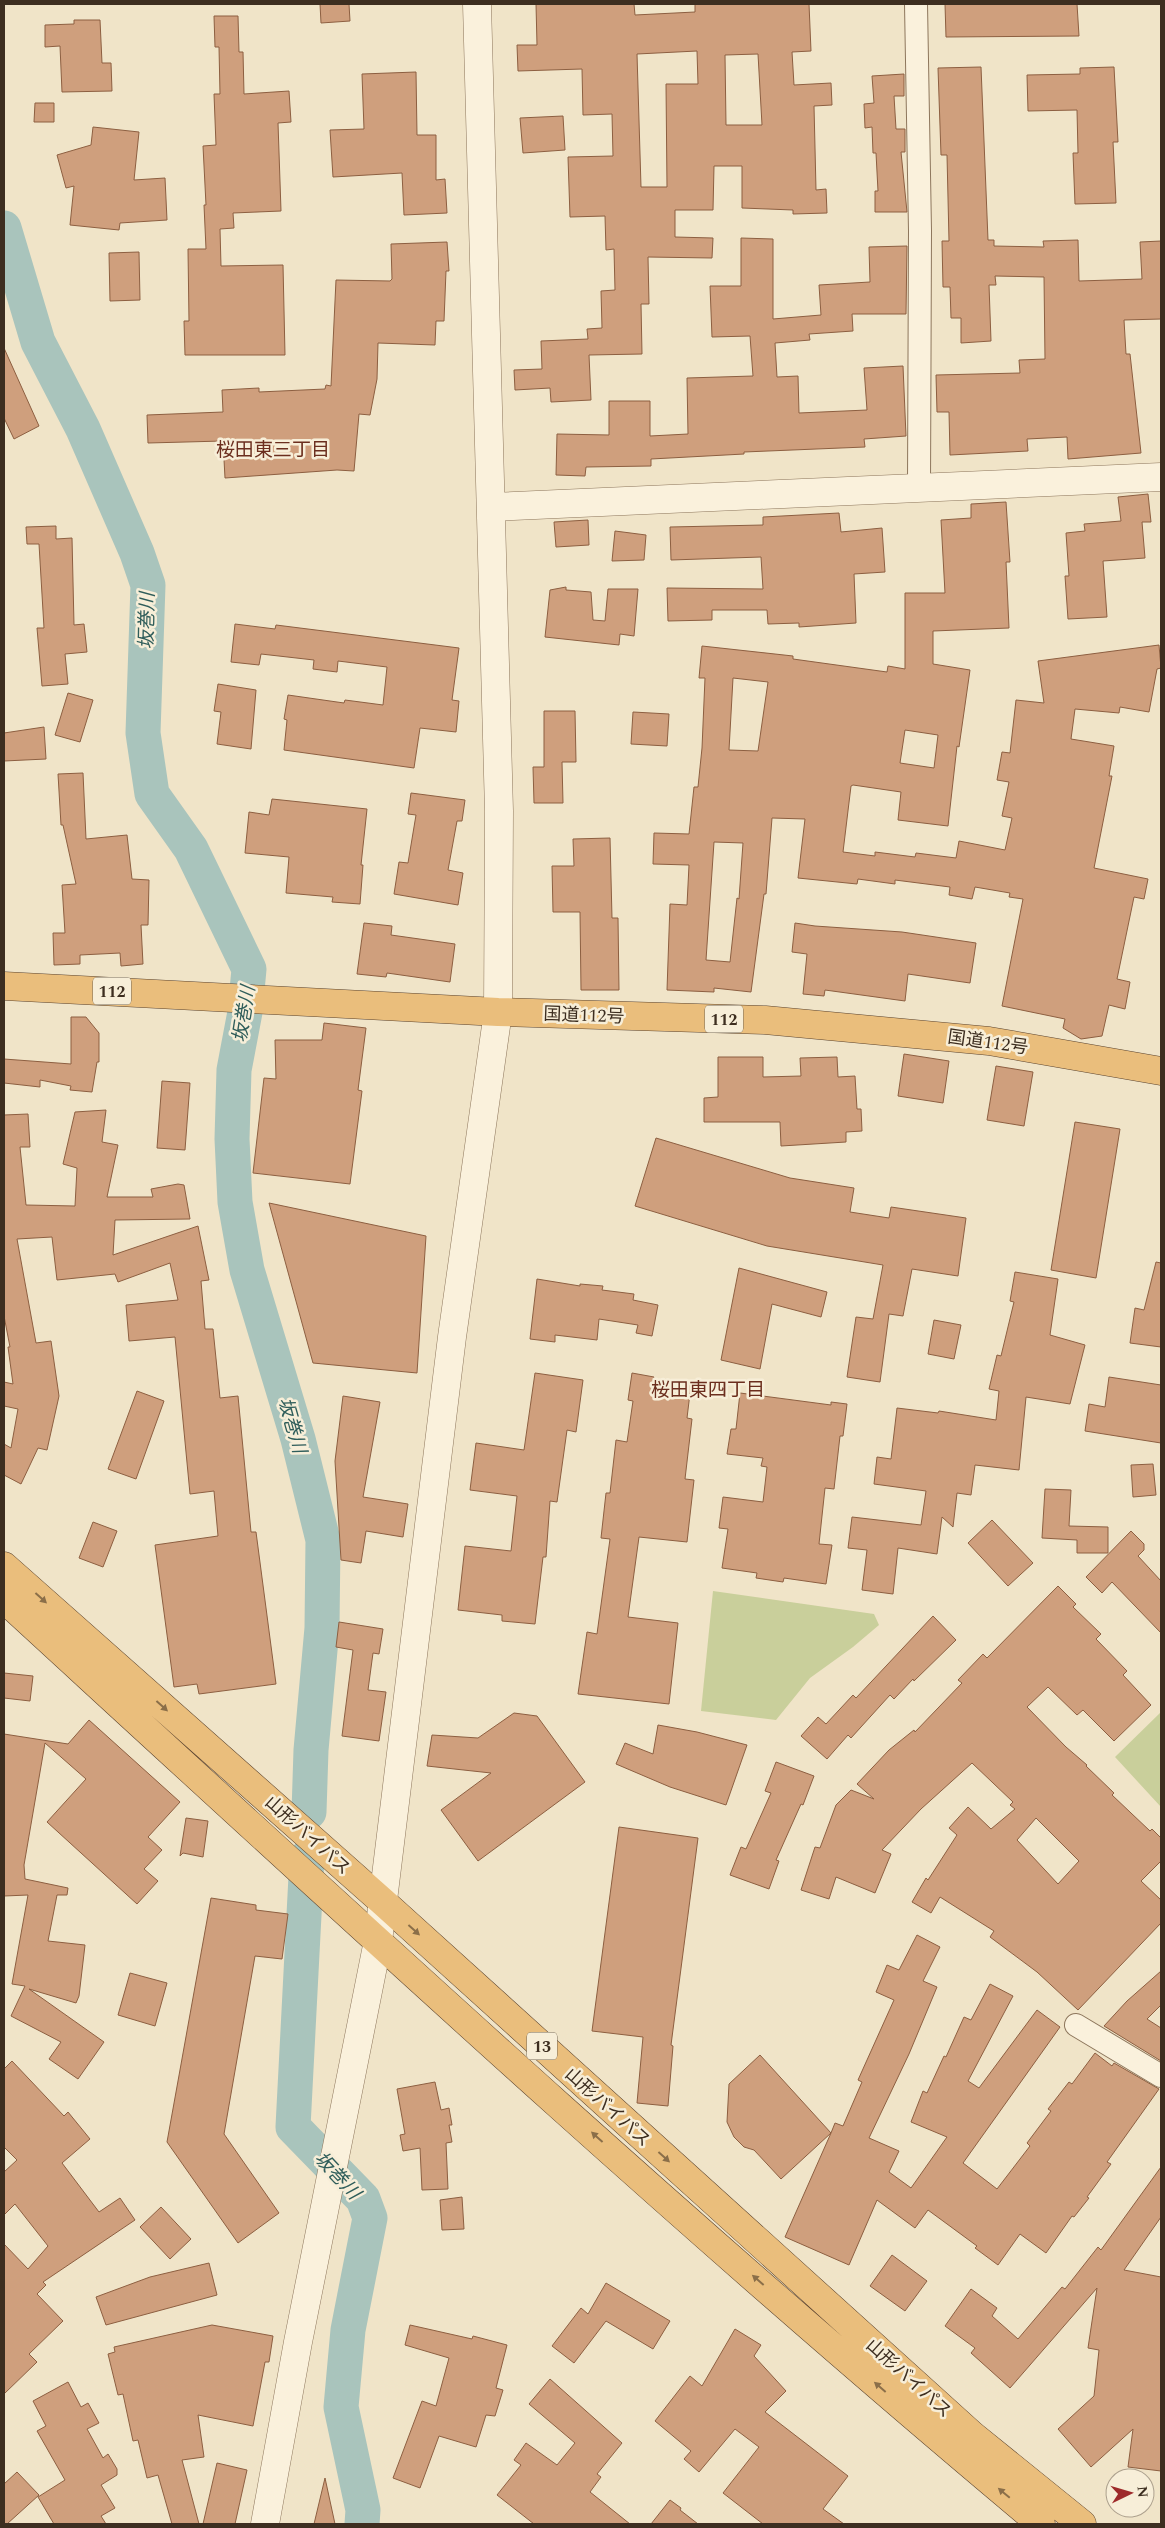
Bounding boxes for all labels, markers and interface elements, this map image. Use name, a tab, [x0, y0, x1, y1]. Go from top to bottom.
district label: 桜田東三丁目	[216, 436, 330, 465]
water label: 坂巻川	[133, 590, 163, 650]
road number: 112	[93, 978, 131, 1004]
water label: 坂巻川	[226, 982, 264, 1045]
street label: 国道112号	[543, 1001, 625, 1030]
road number: 112	[705, 1006, 743, 1032]
street label: 国道112号	[946, 1023, 1030, 1062]
district label: 桜田東四丁目	[651, 1376, 765, 1405]
water label: 坂巻川	[270, 1394, 314, 1459]
one-way arrow	[34, 1592, 47, 1603]
one-way arrow	[155, 1700, 168, 1711]
street label: 山形バイパス	[259, 1789, 357, 1881]
one-way arrow	[408, 1924, 420, 1936]
road number: 13	[527, 2032, 557, 2060]
street label: 山形バイパス	[559, 2061, 657, 2153]
one-way arrow	[591, 2132, 604, 2143]
water label: 坂巻川	[307, 2145, 368, 2208]
one-way arrow	[657, 2151, 669, 2163]
one-way arrow	[752, 2275, 764, 2286]
street label: 山形バイパス	[860, 2332, 958, 2424]
one-way arrow	[874, 2382, 887, 2393]
north arrow	[1105, 2468, 1155, 2518]
text: N	[1131, 2485, 1153, 2499]
one-way arrow	[998, 2487, 1010, 2499]

